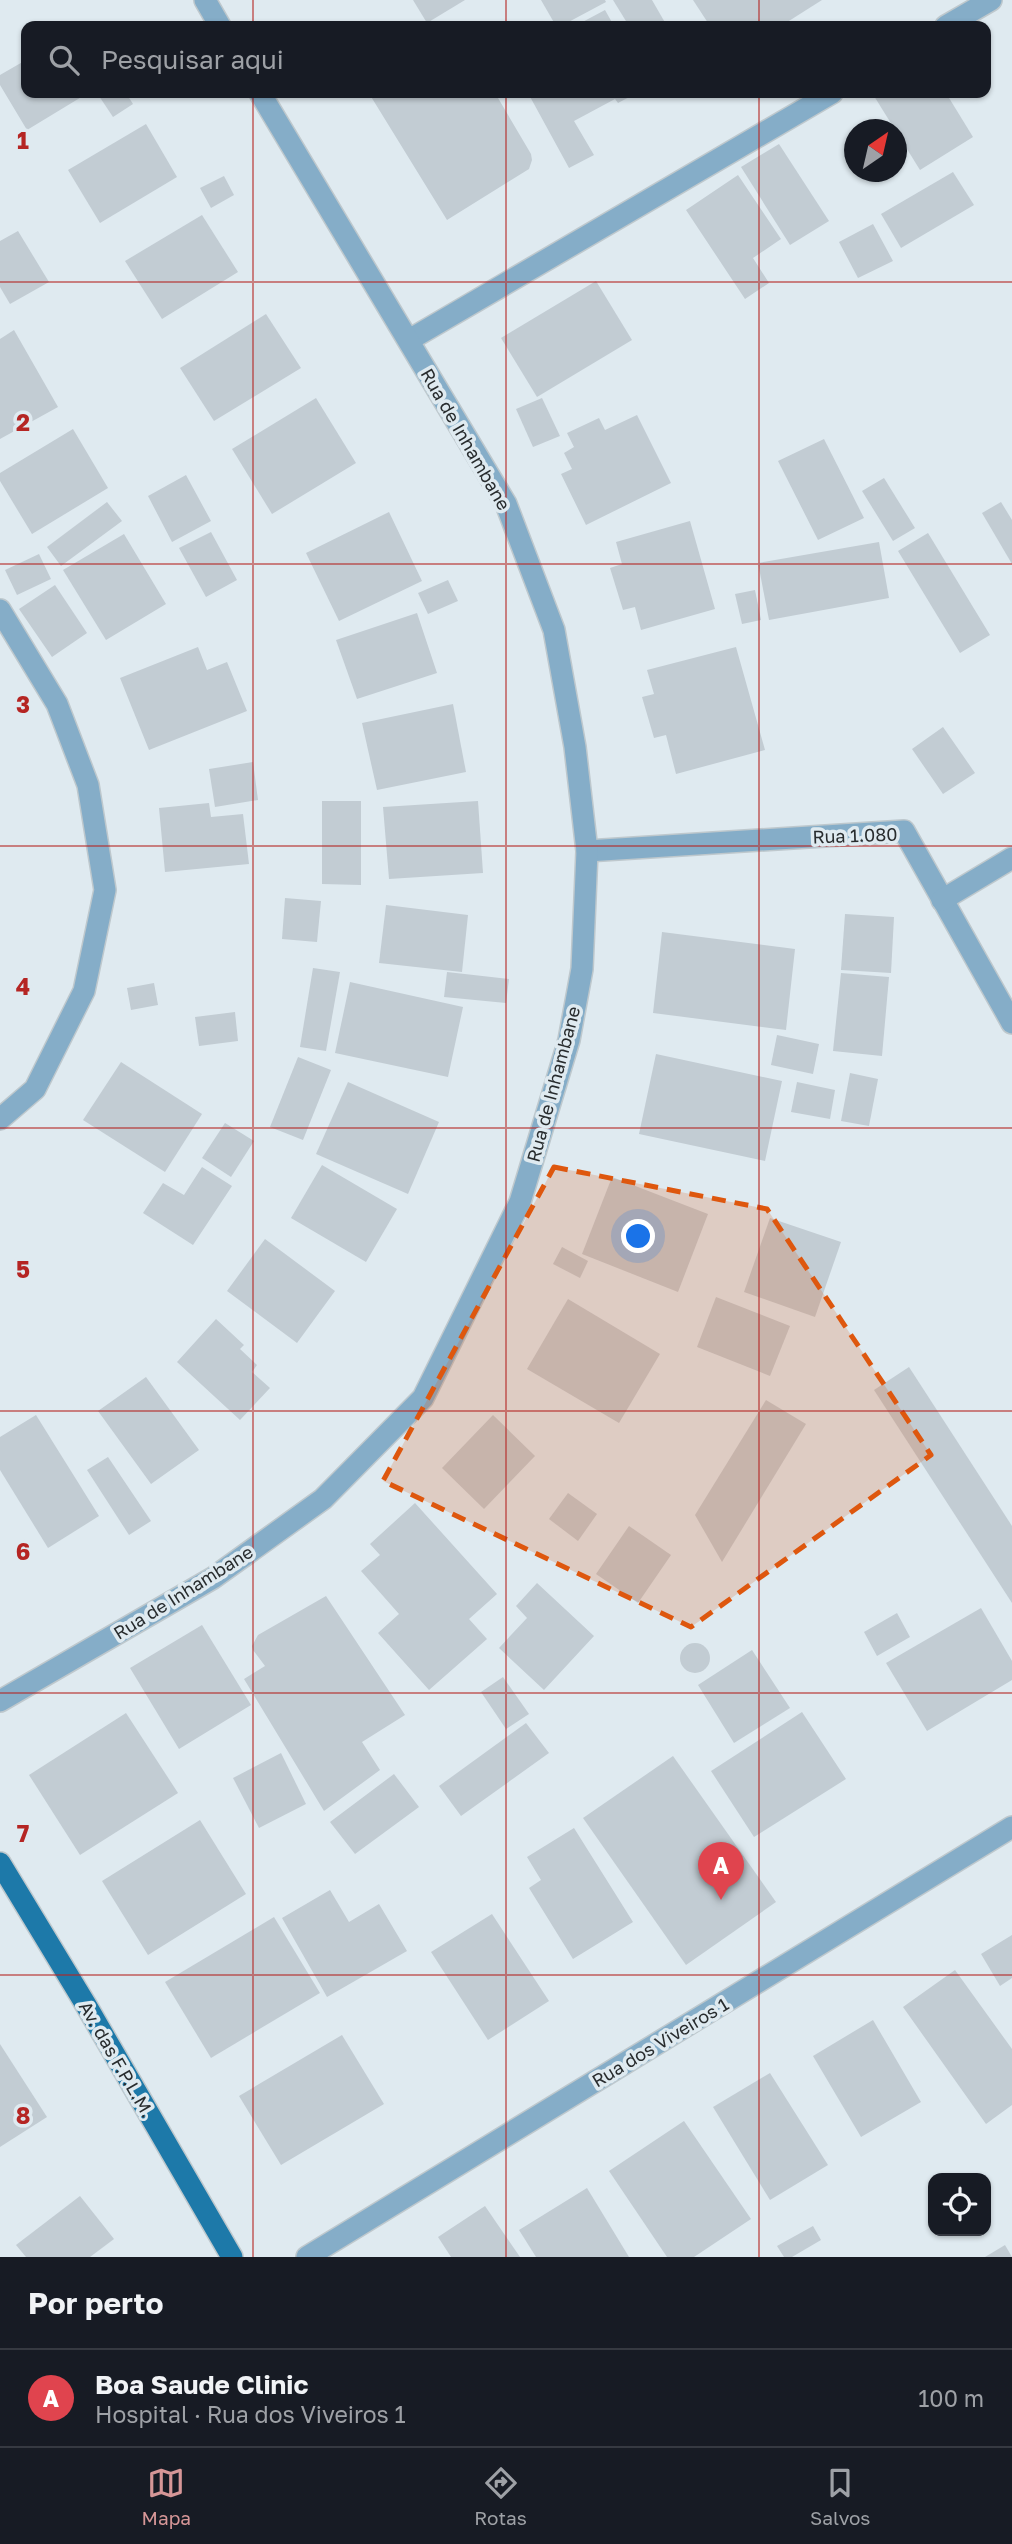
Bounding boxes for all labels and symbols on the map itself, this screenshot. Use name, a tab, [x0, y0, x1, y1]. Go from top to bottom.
north arrow	[844, 119, 907, 182]
text: 1	[17, 126, 29, 154]
street label: Rua de Inhambane	[416, 364, 516, 514]
text: 2	[16, 408, 30, 436]
text: 3	[16, 690, 30, 718]
street label: Rua 1.080	[812, 823, 898, 847]
text: 4	[16, 972, 30, 1000]
street label: Rua de Inhambane	[522, 1004, 584, 1164]
your location	[621, 1219, 655, 1253]
text: 5	[16, 1255, 30, 1283]
text: 6	[16, 1537, 30, 1565]
street label: Rua de Inhambane	[109, 1540, 257, 1644]
text: 7	[17, 1819, 29, 1847]
pin: A	[698, 1842, 744, 1900]
street label: Rua dos Viveiros 1	[588, 1992, 733, 2092]
street label: Av. das F.P.L.M.	[75, 1997, 159, 2121]
text: 8	[16, 2101, 30, 2129]

